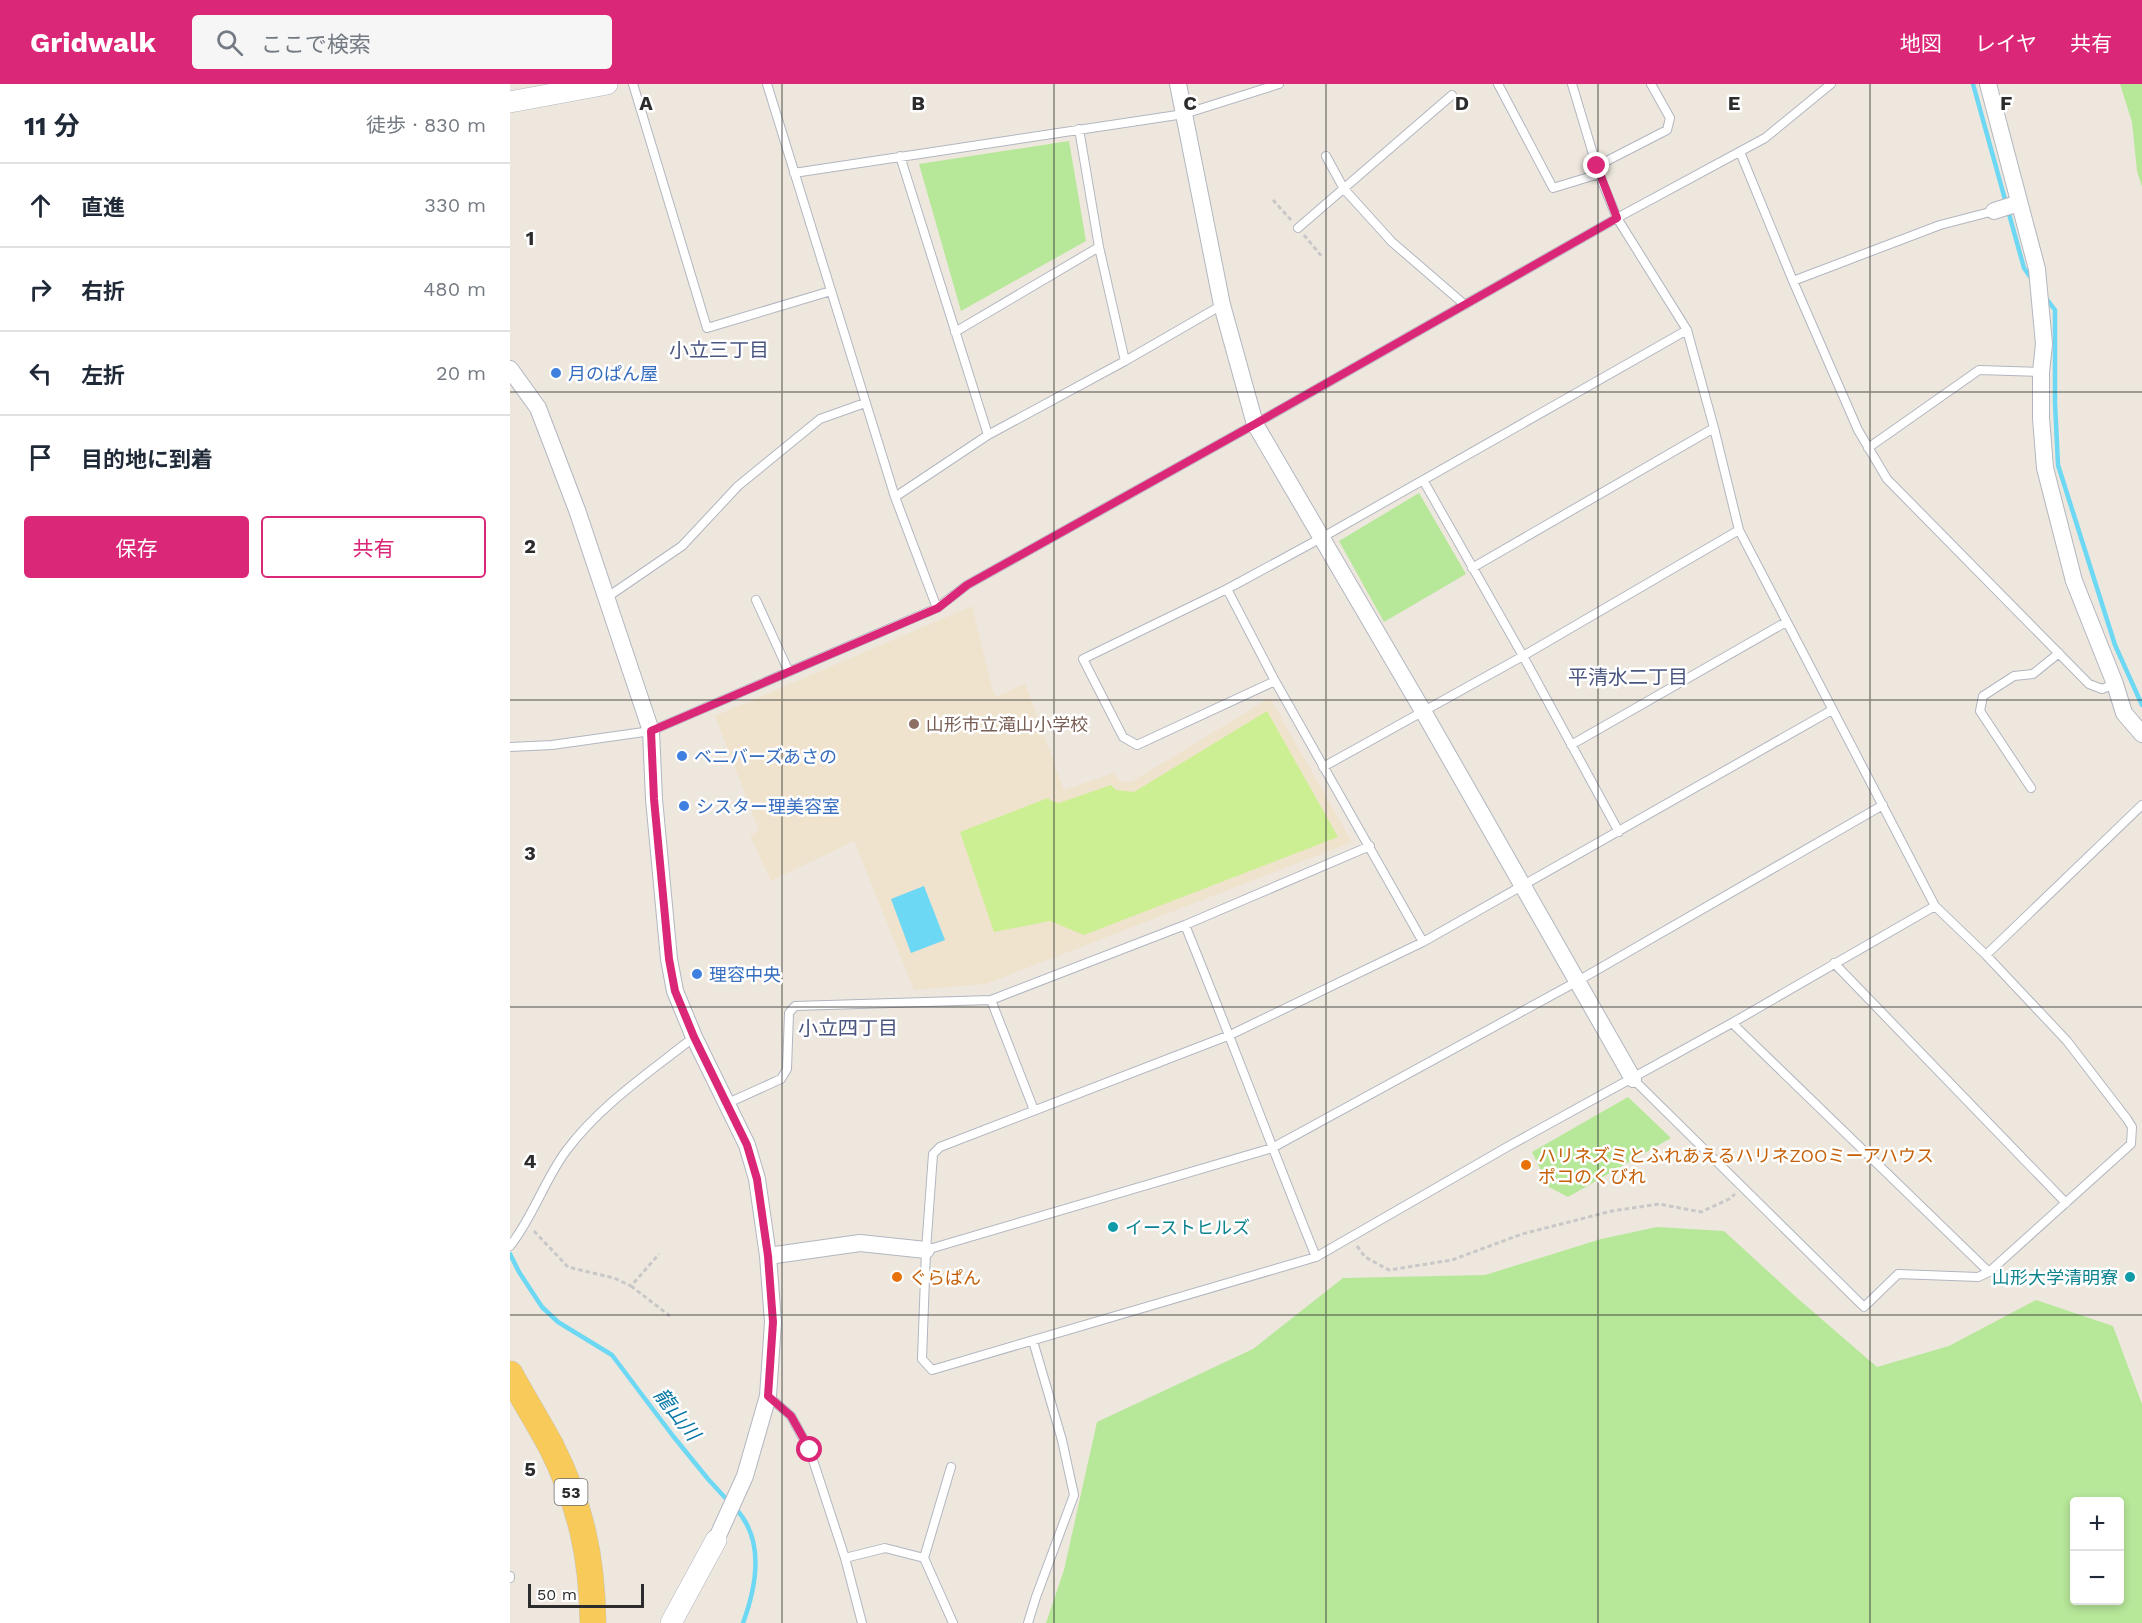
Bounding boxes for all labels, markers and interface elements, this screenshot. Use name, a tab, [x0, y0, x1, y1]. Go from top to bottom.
search box	[192, 15, 612, 69]
text: Gridwalk	[30, 26, 156, 59]
icon: search	[213, 26, 246, 59]
text: 地図	[1900, 31, 1942, 56]
text: レイヤ	[1975, 31, 2037, 56]
text: 共有	[2070, 31, 2112, 56]
text: ここで検索	[261, 32, 371, 57]
text: A	[639, 91, 653, 115]
text: B	[911, 91, 925, 115]
text: C	[1183, 91, 1197, 115]
text: D	[1455, 91, 1469, 115]
text: E	[1728, 91, 1740, 115]
text: F	[2000, 91, 2012, 115]
text: 11 分	[24, 111, 80, 141]
text: 徒歩 · 830 m	[366, 113, 486, 137]
route end	[1583, 152, 1609, 178]
icon: ahead	[24, 189, 57, 222]
text: 330 m	[424, 193, 486, 217]
text: 直進	[81, 195, 125, 220]
text: 1	[526, 226, 534, 250]
icon: right	[24, 273, 57, 306]
text: 480 m	[423, 277, 486, 301]
text: 右折	[81, 279, 125, 304]
district label: 小立三丁目	[669, 338, 769, 362]
icon: left	[24, 357, 57, 390]
text: 20 m	[436, 361, 486, 385]
text: 左折	[81, 363, 125, 388]
place label: 月のぱん屋	[568, 363, 658, 384]
marker: 月のぱん屋	[549, 366, 563, 380]
icon: arrive	[24, 441, 57, 474]
text: 目的地に到着	[81, 447, 213, 472]
button: 保存	[24, 516, 249, 578]
button: 共有	[261, 516, 486, 578]
text: 2	[524, 534, 536, 558]
district label: 平清水二丁目	[1568, 665, 1688, 689]
place label: 山形市立滝山小学校	[926, 714, 1088, 735]
marker: 山形市立滝山小学校	[907, 717, 921, 731]
place label: ベニバーズあさの	[694, 746, 837, 767]
marker: ベニバーズあさの	[675, 749, 689, 763]
place label: シスター理美容室	[696, 796, 840, 817]
marker: シスター理美容室	[677, 799, 691, 813]
text: 3	[524, 841, 536, 865]
place label: 理容中央	[709, 964, 781, 985]
marker: 理容中央	[690, 967, 704, 981]
district label: 小立四丁目	[798, 1016, 898, 1040]
place label: ハリネズミとふれあえるハリネZOOミーアハウス ポコのくびれ	[1538, 1145, 1934, 1187]
text: 4	[524, 1149, 537, 1173]
marker: ハリネズミとふれあえるハリネZOOミーアハウス ポコのくびれ	[1519, 1158, 1533, 1172]
place label: イーストヒルズ	[1125, 1217, 1250, 1238]
marker: イーストヒルズ	[1106, 1220, 1120, 1234]
place label: ぐらぱん	[909, 1267, 981, 1288]
place label: 山形大学清明寮	[1992, 1267, 2118, 1288]
marker: ぐらぱん	[890, 1270, 904, 1284]
marker: 山形大学清明寮	[2123, 1270, 2137, 1284]
water label: 龍山川	[649, 1383, 706, 1447]
route start	[796, 1436, 822, 1462]
text: 5	[524, 1457, 536, 1481]
road number: 53	[554, 1479, 588, 1505]
map controls	[2070, 1497, 2124, 1605]
button: +	[2070, 1497, 2124, 1551]
button: −	[2070, 1551, 2124, 1605]
scale bar	[528, 1581, 644, 1608]
text: 50 m	[537, 1585, 577, 1604]

